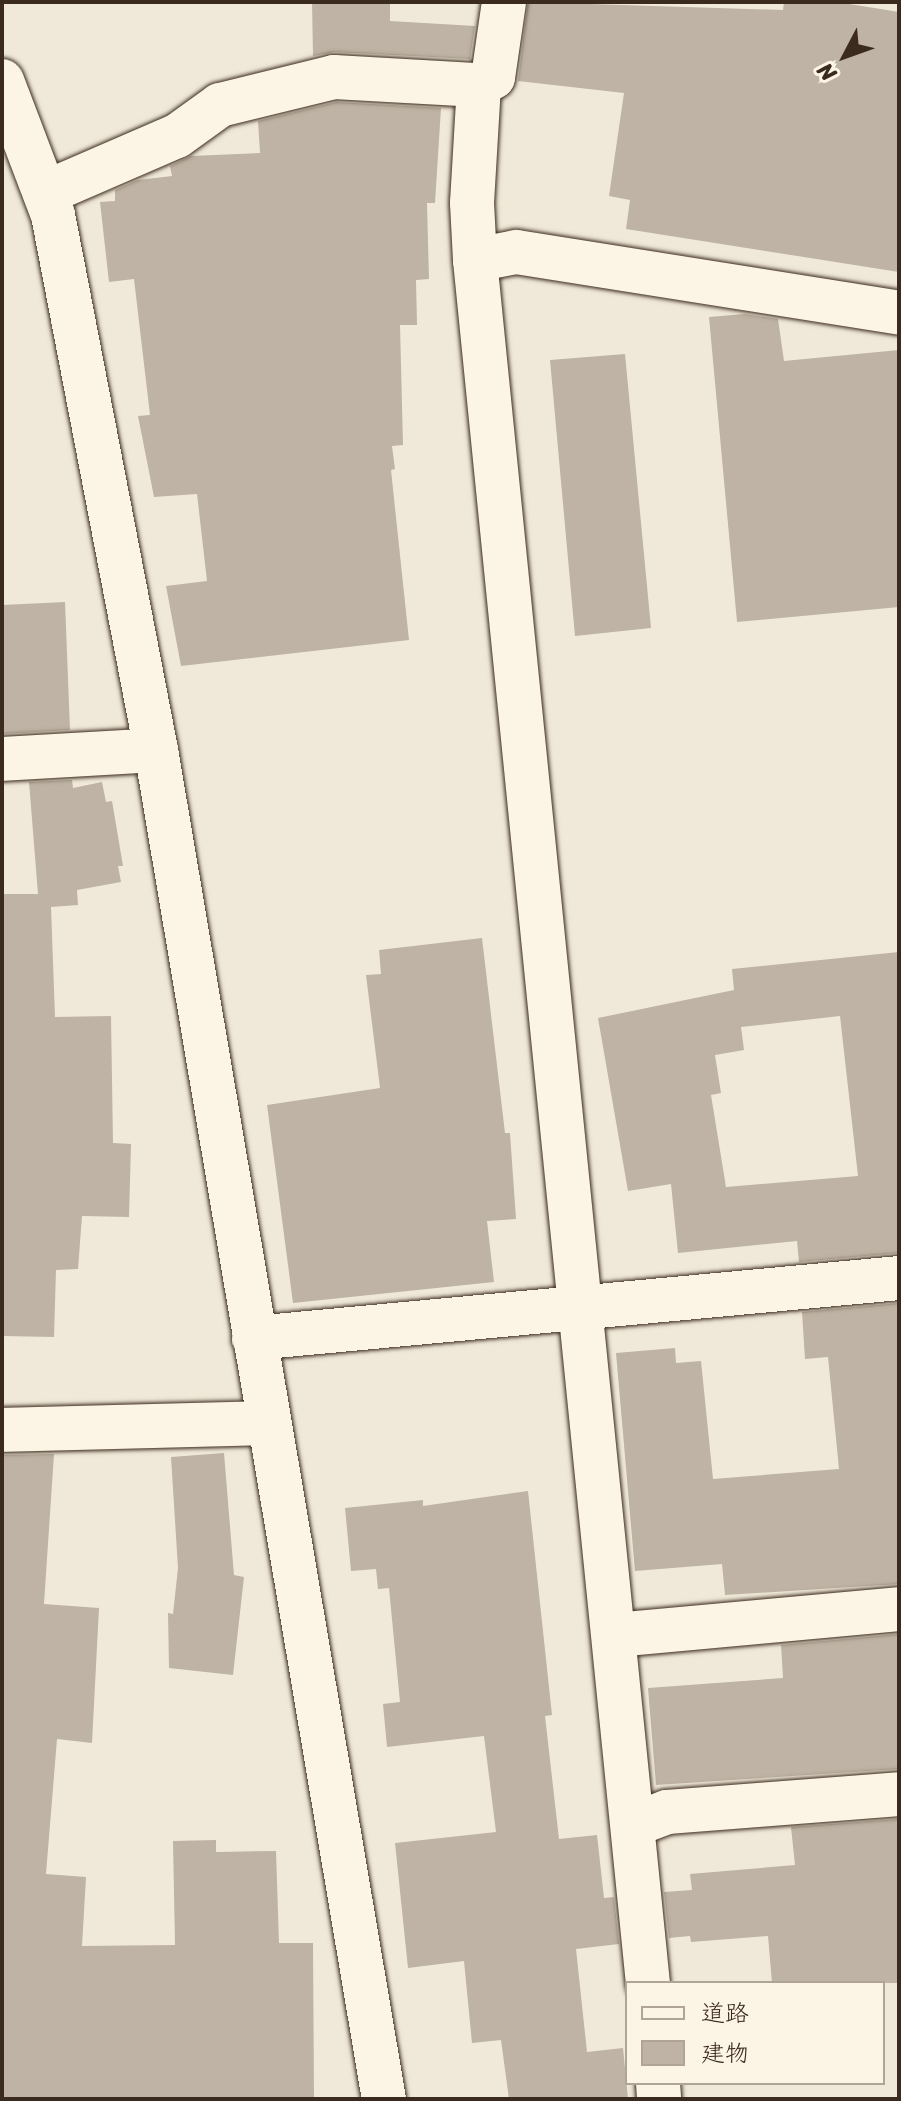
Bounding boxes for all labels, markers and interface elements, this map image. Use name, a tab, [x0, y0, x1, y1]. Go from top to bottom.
north arrow	[805, 16, 885, 96]
text: N	[807, 54, 846, 91]
legend	[625, 1981, 885, 2085]
text: 道路	[701, 1992, 749, 2034]
text: 建物	[701, 2032, 749, 2074]

